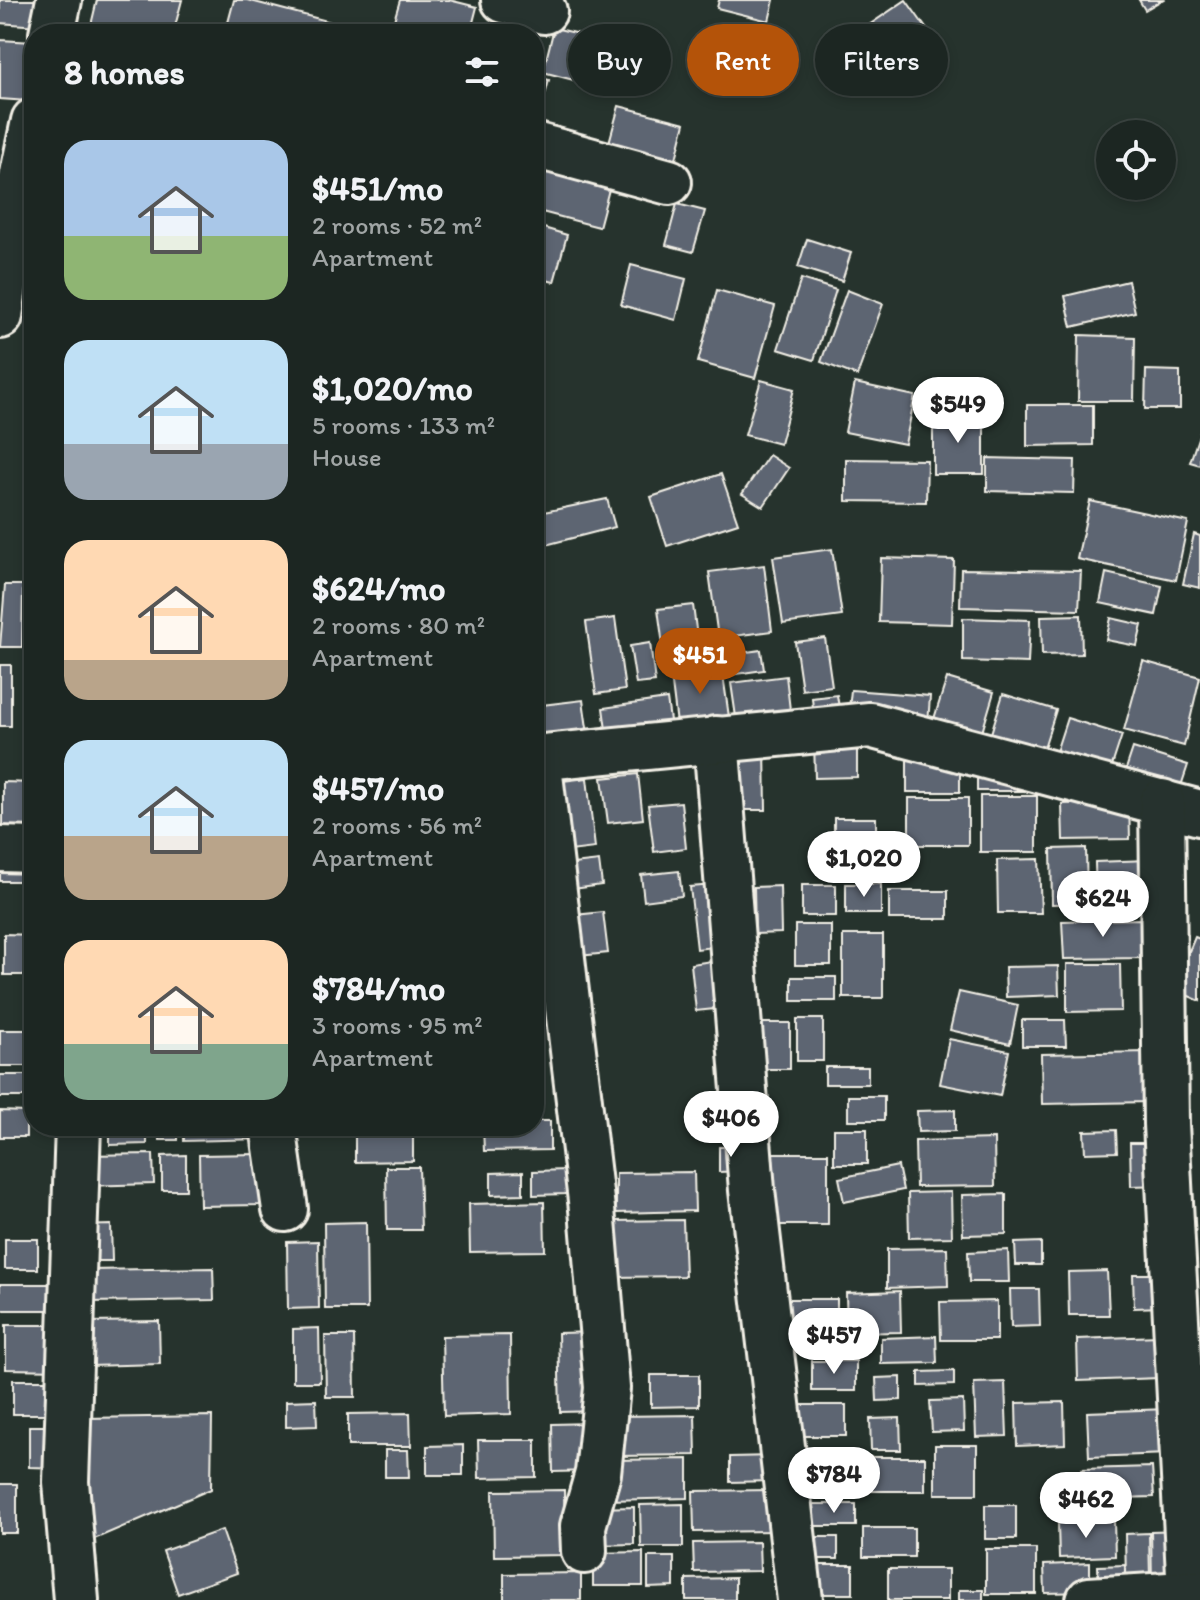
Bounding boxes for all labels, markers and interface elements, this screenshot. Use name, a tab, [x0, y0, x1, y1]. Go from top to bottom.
chip: Buy	[568, 24, 671, 96]
chip: Rent	[687, 24, 799, 96]
chip: Filters	[815, 24, 948, 96]
icon: filters	[460, 50, 504, 94]
text: 8 homes	[64, 52, 185, 93]
map controls	[1096, 120, 1176, 200]
button: locate	[1096, 120, 1176, 200]
text: $451/mo	[312, 168, 443, 209]
icon: home	[128, 172, 224, 268]
text: 2 rooms · 52 m²	[312, 209, 482, 241]
text: Apartment	[312, 241, 433, 273]
text: $1,020/mo	[312, 368, 473, 409]
icon: home	[128, 372, 224, 468]
pin: $549	[911, 377, 1005, 445]
text: $549	[930, 387, 986, 419]
text: 5 rooms · 133 m²	[312, 409, 495, 441]
text: House	[312, 441, 382, 473]
text: $624/mo	[312, 568, 446, 609]
icon: home	[128, 572, 224, 668]
text: 2 rooms · 80 m²	[312, 609, 485, 641]
pin: $451	[653, 628, 747, 696]
text: $451	[673, 638, 727, 670]
text: Apartment	[312, 641, 433, 673]
text: $457/mo	[312, 768, 445, 809]
icon: home	[128, 772, 224, 868]
text: 2 rooms · 56 m²	[312, 809, 482, 841]
pin: $1,020	[799, 831, 929, 899]
text: Apartment	[312, 841, 433, 873]
text: $1,020	[825, 841, 903, 873]
pin: $624	[1056, 871, 1150, 939]
text: $624	[1075, 881, 1131, 913]
text: $784/mo	[312, 968, 445, 1009]
icon: home	[128, 972, 224, 1068]
text: 3 rooms · 95 m²	[312, 1009, 483, 1041]
text: Apartment	[312, 1041, 433, 1073]
pin: $406	[684, 1091, 778, 1159]
text: $406	[702, 1101, 760, 1133]
pin: $457	[787, 1308, 881, 1376]
text: $457	[806, 1318, 862, 1350]
pin: $784	[787, 1447, 881, 1515]
text: $784	[806, 1457, 862, 1489]
pin: $462	[1039, 1472, 1133, 1540]
text: $462	[1058, 1482, 1114, 1514]

